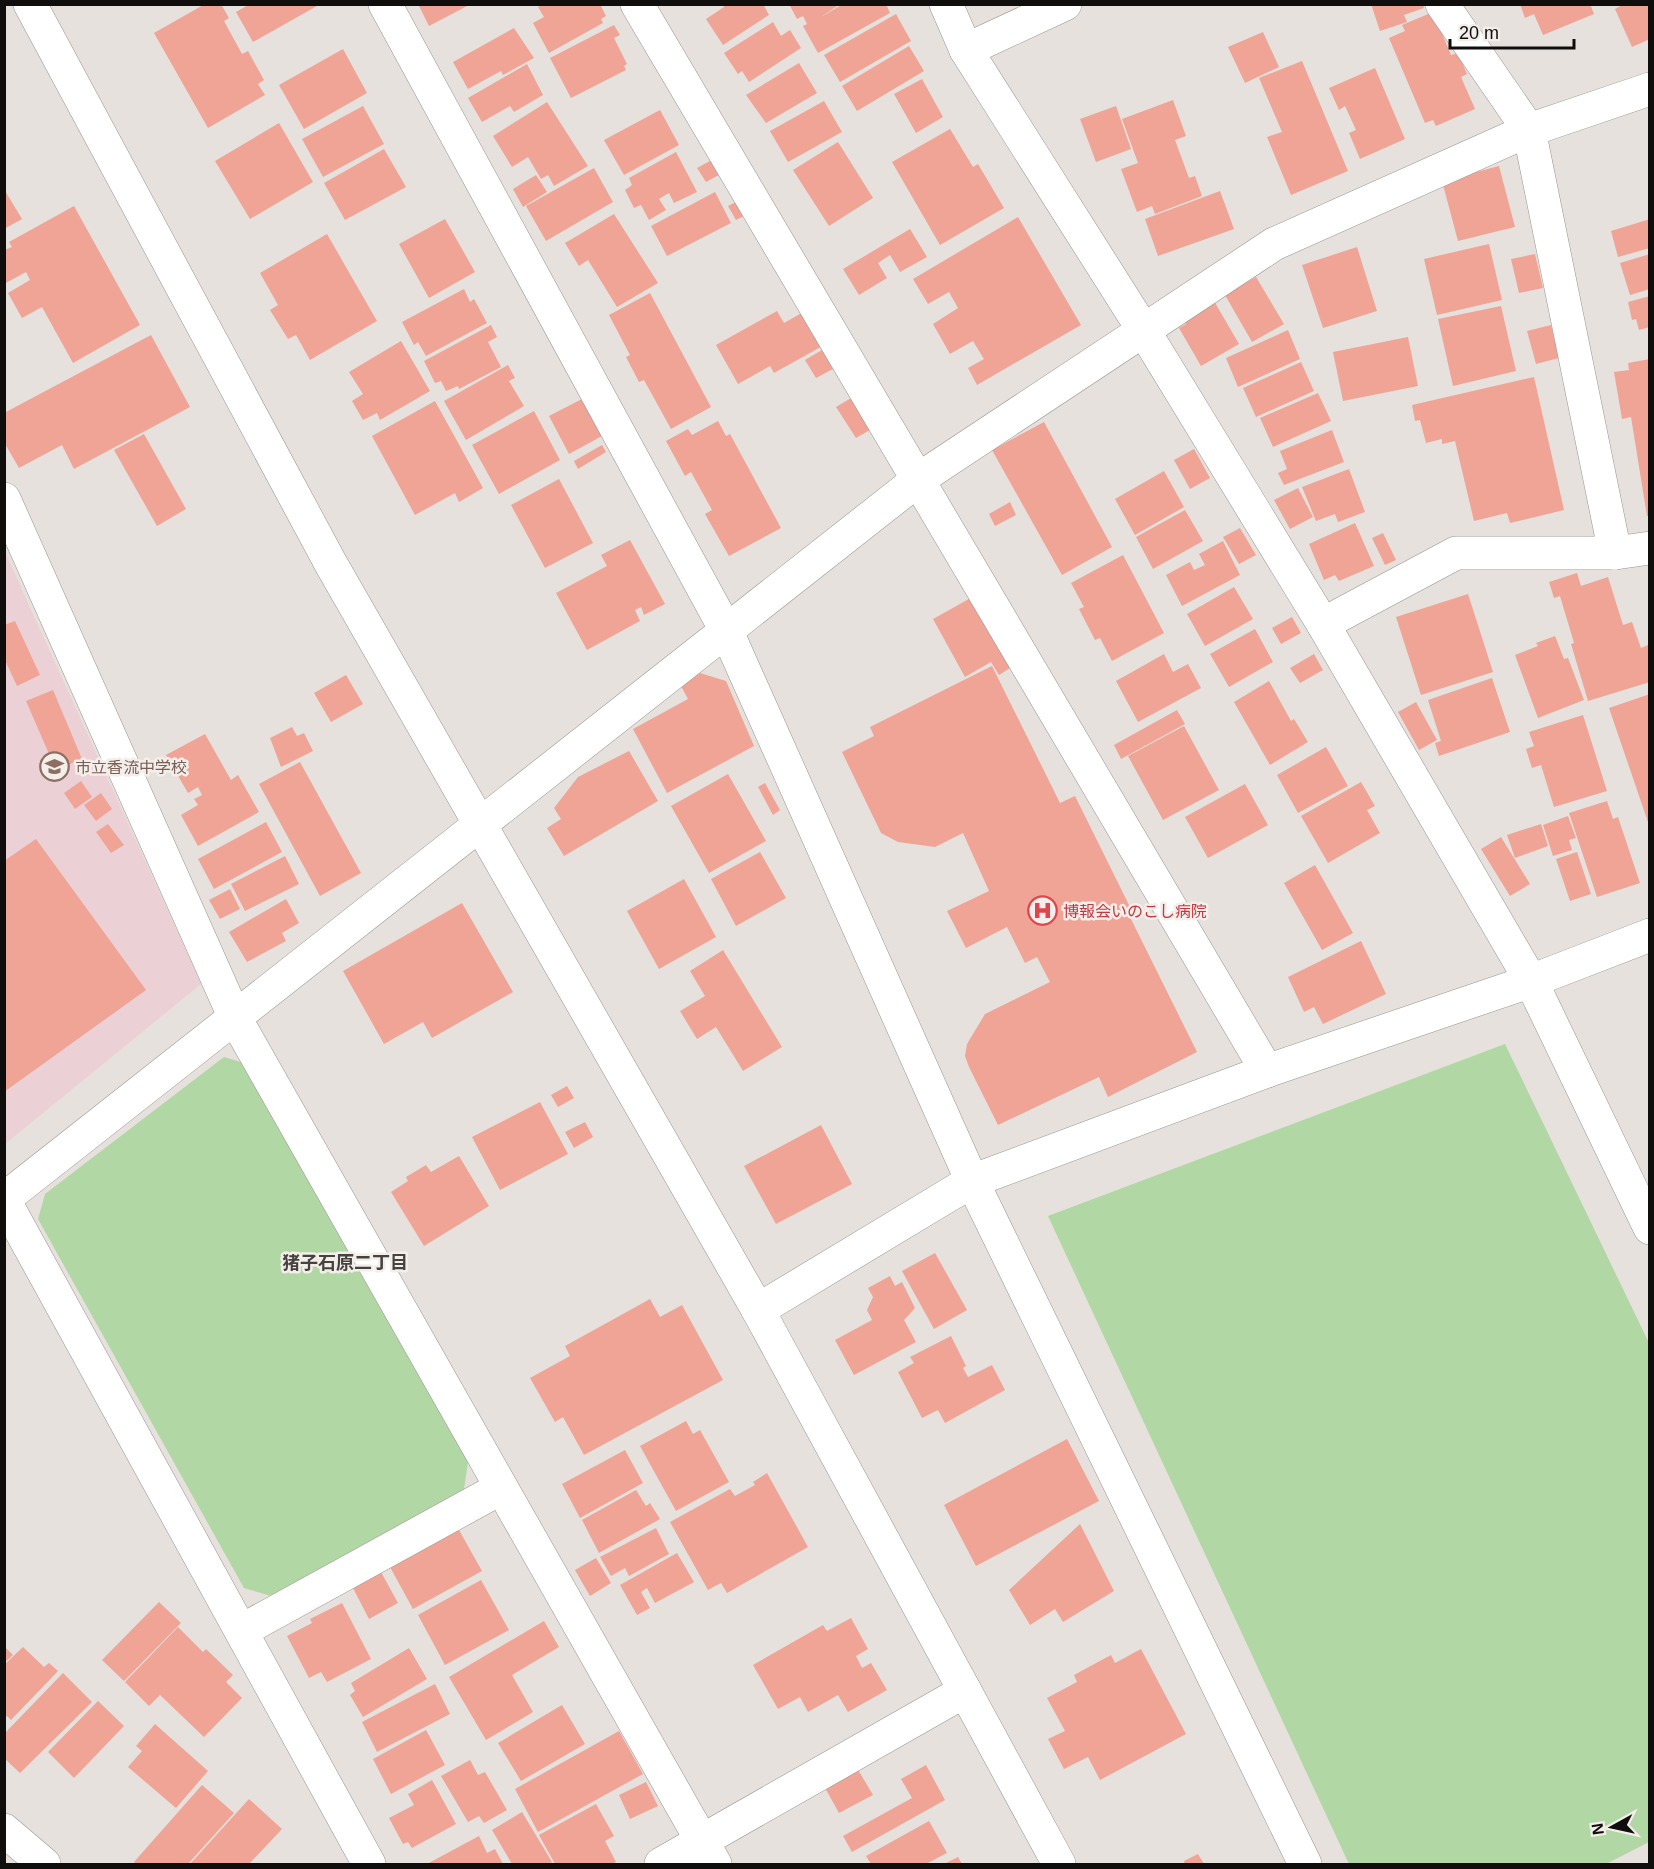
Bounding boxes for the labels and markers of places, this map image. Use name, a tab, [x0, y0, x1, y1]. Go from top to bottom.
school or university icon: 市立香流中学校	[38, 751, 70, 783]
place label: 市立香流中学校	[75, 759, 187, 776]
hospital icon: 博報会いのこし病院	[1026, 895, 1058, 927]
place label: 博報会いのこし病院	[1063, 903, 1207, 920]

